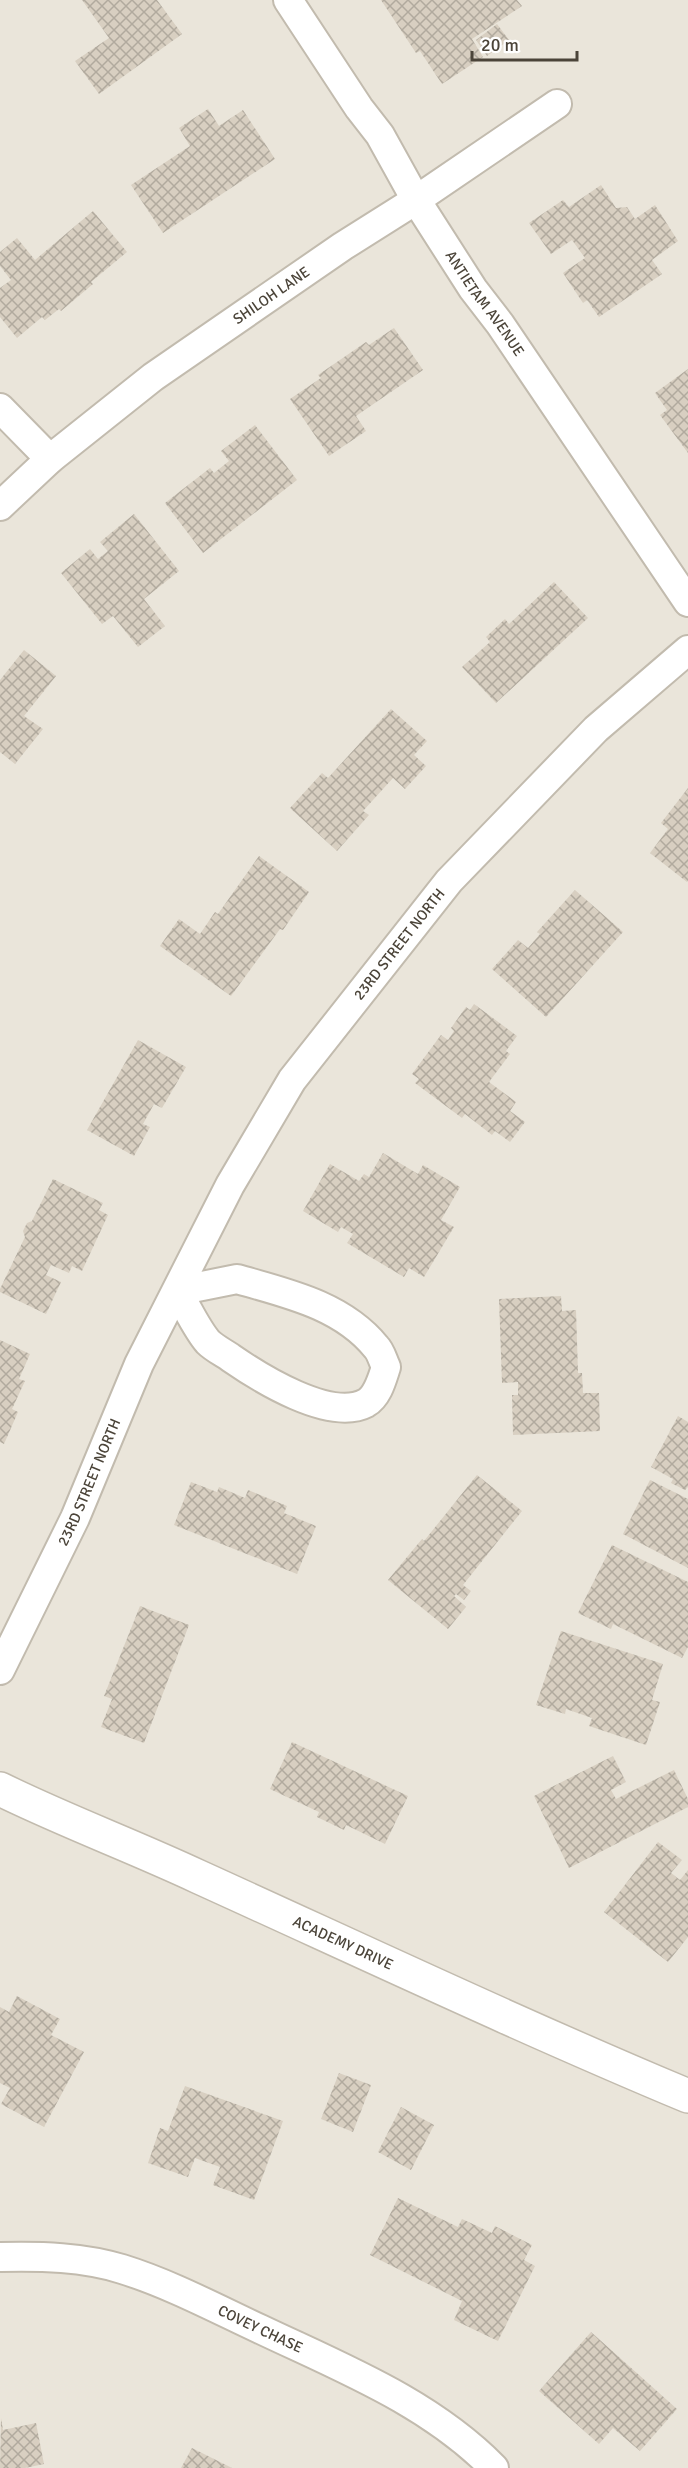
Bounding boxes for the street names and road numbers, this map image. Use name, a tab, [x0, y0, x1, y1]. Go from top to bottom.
street label: ANTIETAM AVENUE	[442, 247, 528, 360]
street label: SHILOH LANE	[230, 263, 313, 328]
street label: 23RD STREET NORTH	[350, 885, 449, 1003]
street label: 23RD STREET NORTH	[54, 1416, 124, 1549]
street label: ACADEMY DRIVE	[290, 1912, 396, 1974]
street label: COVEY CHASE	[215, 2301, 306, 2357]

